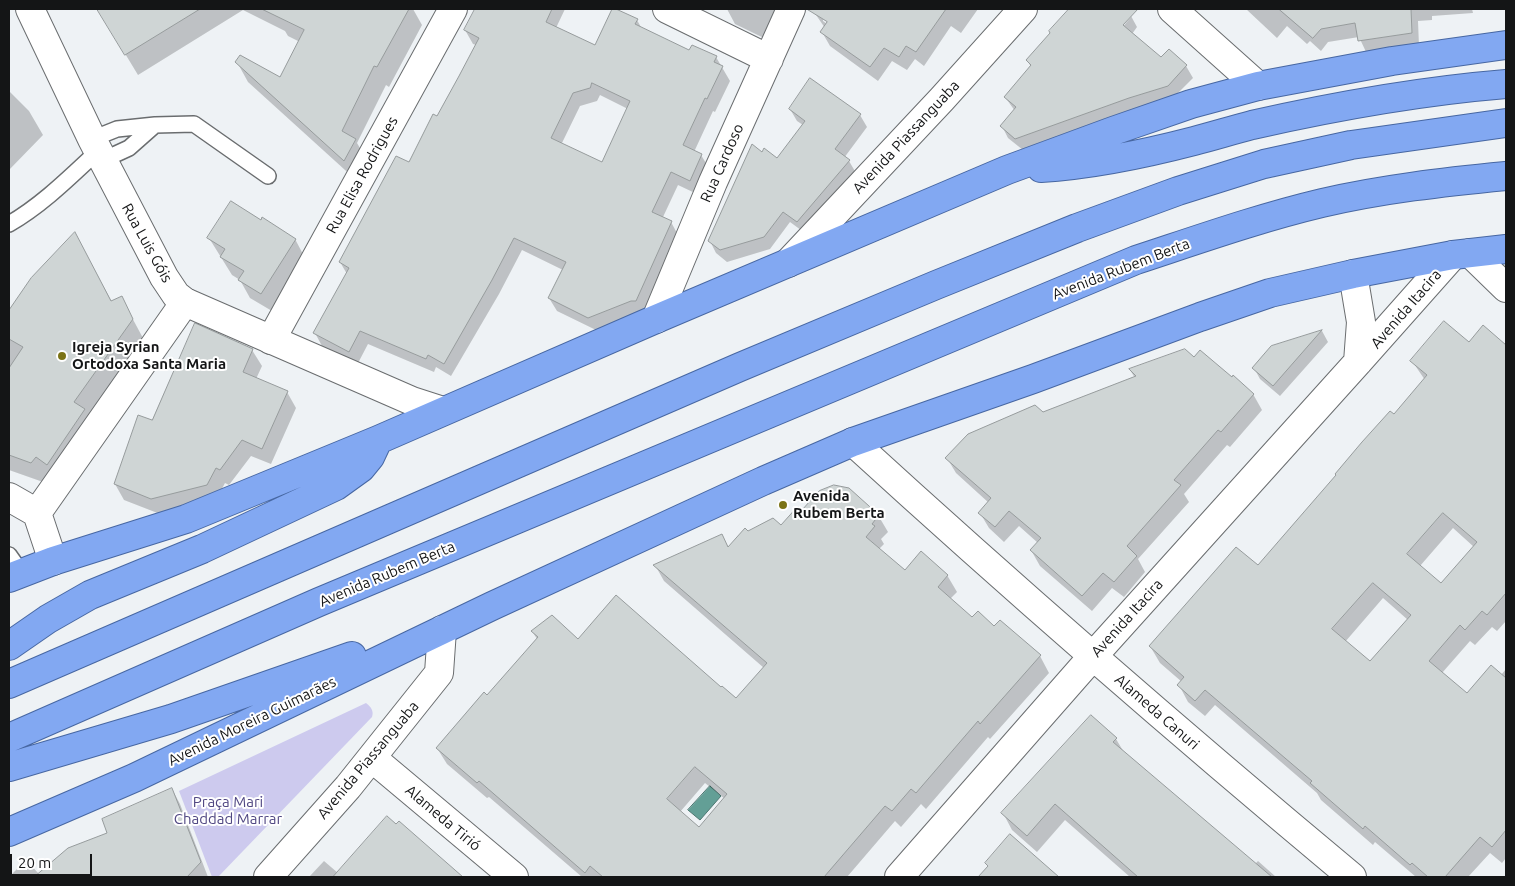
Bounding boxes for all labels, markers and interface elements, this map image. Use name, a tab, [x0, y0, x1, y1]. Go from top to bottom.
street label: Avenida Piassanguaba	[849, 77, 963, 197]
street label: Rua Elisa Rodrigues	[322, 113, 402, 237]
street label: Rua Cardoso	[697, 121, 747, 205]
street label: Rua Luis Góis	[118, 200, 176, 286]
street label: Avenida Rubem Berta	[1050, 234, 1192, 304]
street label: Avenida Itacira	[1367, 266, 1445, 352]
place label: Igreja Syrian Ortodoxa Santa Maria	[72, 338, 226, 373]
marker: Igreja Syrian Ortodoxa Santa Maria	[56, 350, 68, 362]
place label: Avenida Rubem Berta	[793, 487, 885, 522]
marker: Avenida Rubem Berta	[777, 499, 789, 511]
street label: Avenida Rubem Berta	[316, 537, 458, 611]
street label: Avenida Itacira	[1087, 575, 1167, 661]
street label: Alameda Canuri	[1111, 670, 1203, 754]
street label: Avenida Moreira Guimarães	[165, 672, 339, 770]
street label: Avenida Piassanguaba	[313, 697, 423, 823]
street label: Alameda Tirió	[402, 781, 484, 855]
park label: Praça Mari Chaddad Marrar	[174, 793, 282, 828]
scale bar	[12, 844, 95, 876]
text: 20 m	[18, 854, 51, 871]

